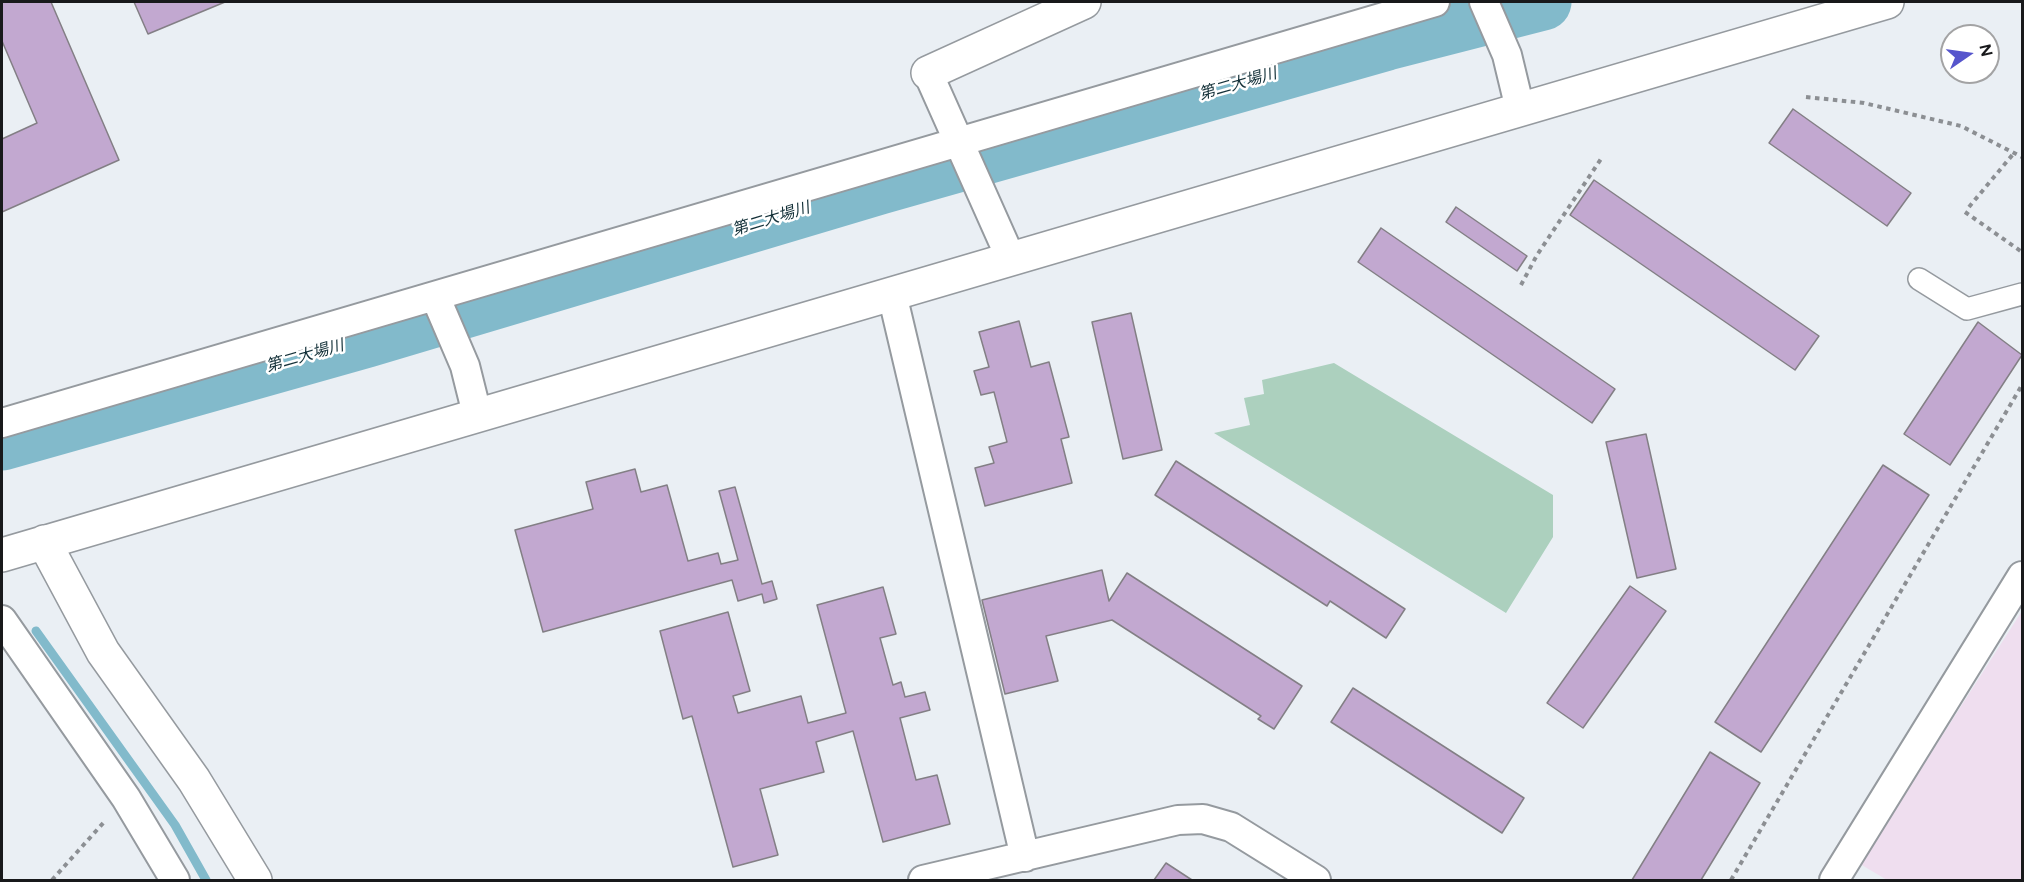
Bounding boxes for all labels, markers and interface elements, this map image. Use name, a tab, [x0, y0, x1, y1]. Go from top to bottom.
north arrow	[1940, 24, 2000, 84]
text: N	[1975, 42, 1997, 58]
water label: 第二大場川	[1197, 64, 1279, 104]
water label: 第二大場川	[730, 198, 812, 240]
water label: 第二大場川	[264, 336, 346, 376]

